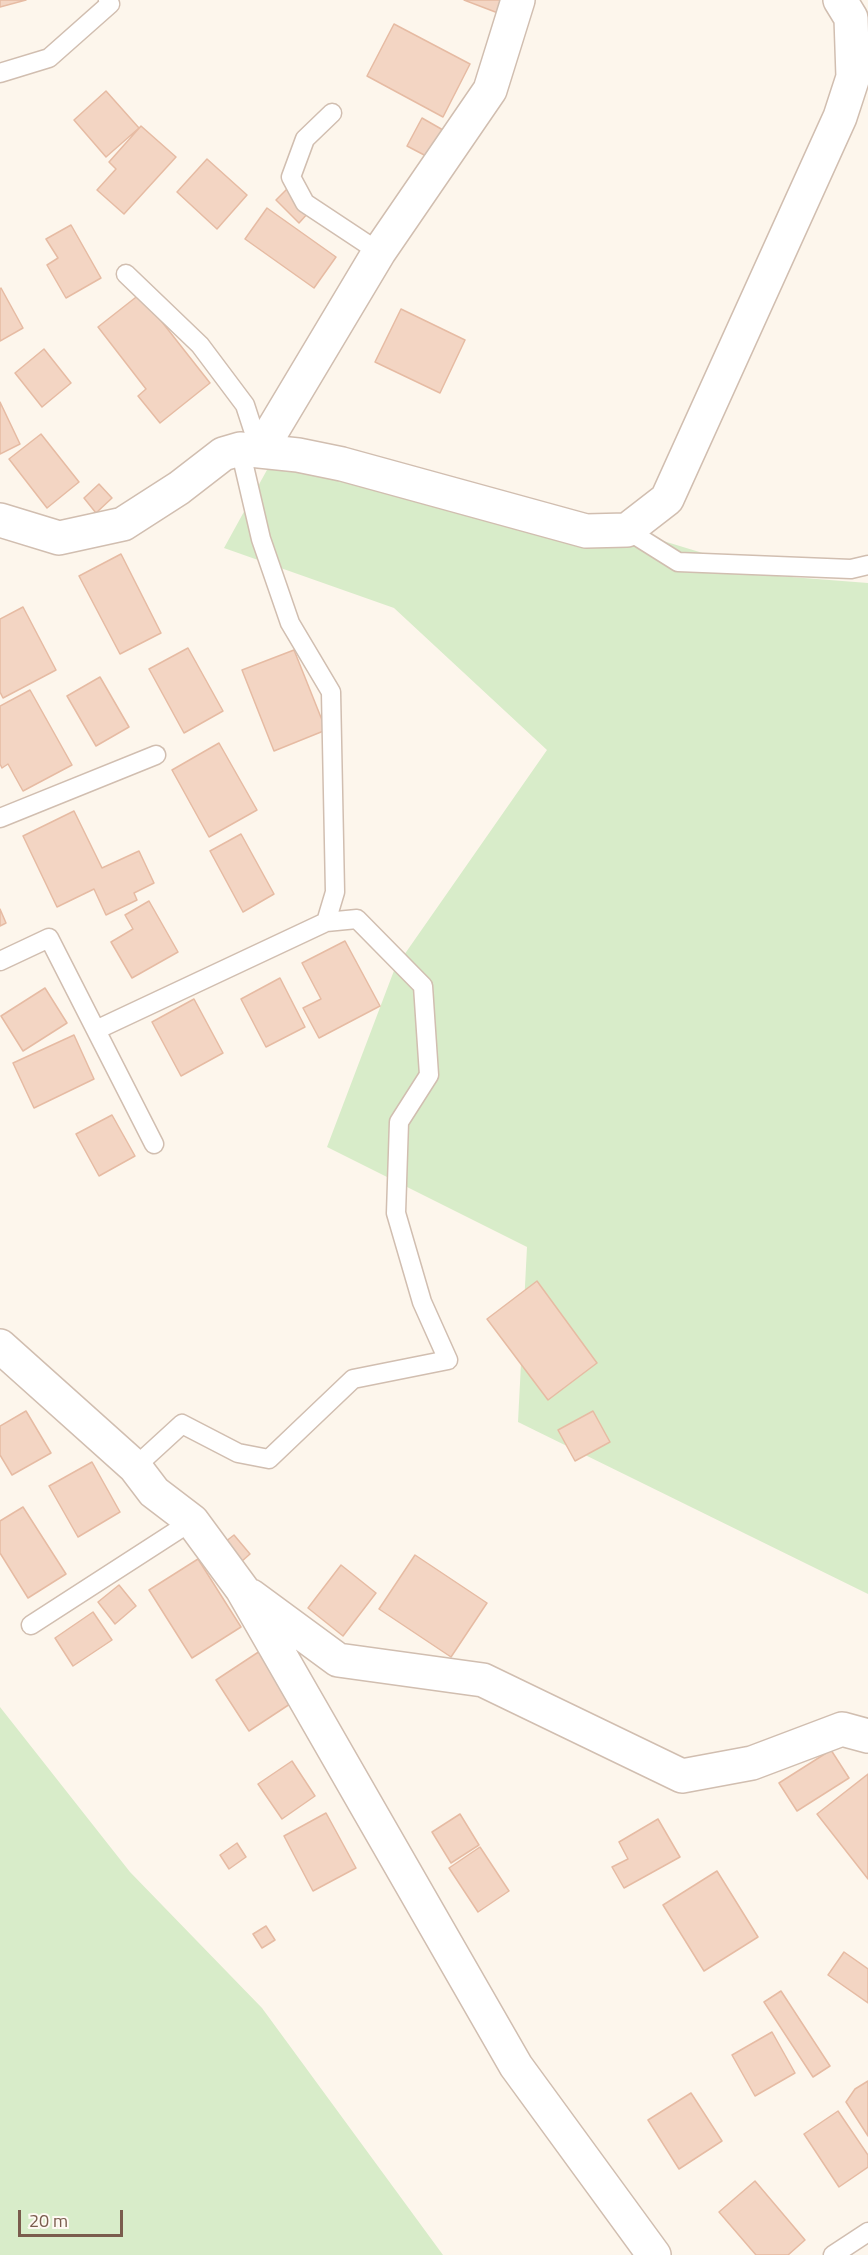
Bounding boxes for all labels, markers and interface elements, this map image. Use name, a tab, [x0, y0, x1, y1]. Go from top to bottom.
scale bar	[21, 2198, 126, 2236]
text: 20 m	[29, 2207, 68, 2234]

